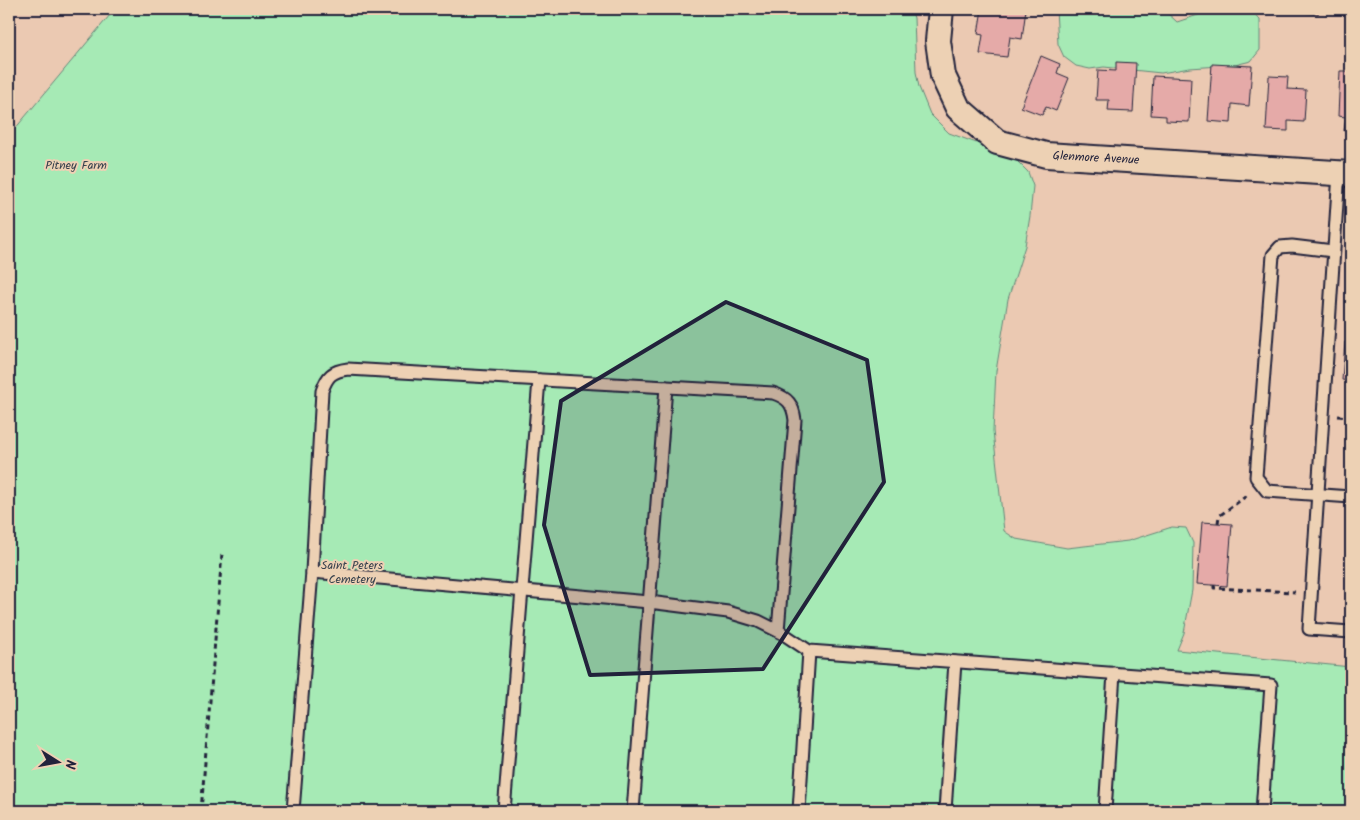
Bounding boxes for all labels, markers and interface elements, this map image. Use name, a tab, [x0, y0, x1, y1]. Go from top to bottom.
street label: Glenmore Avenue	[1052, 146, 1140, 170]
park label: Pitney Farm	[45, 156, 107, 175]
park label: Saint Peters Cemetery	[321, 556, 383, 589]
north arrow	[32, 738, 82, 788]
text: N	[58, 758, 81, 771]

